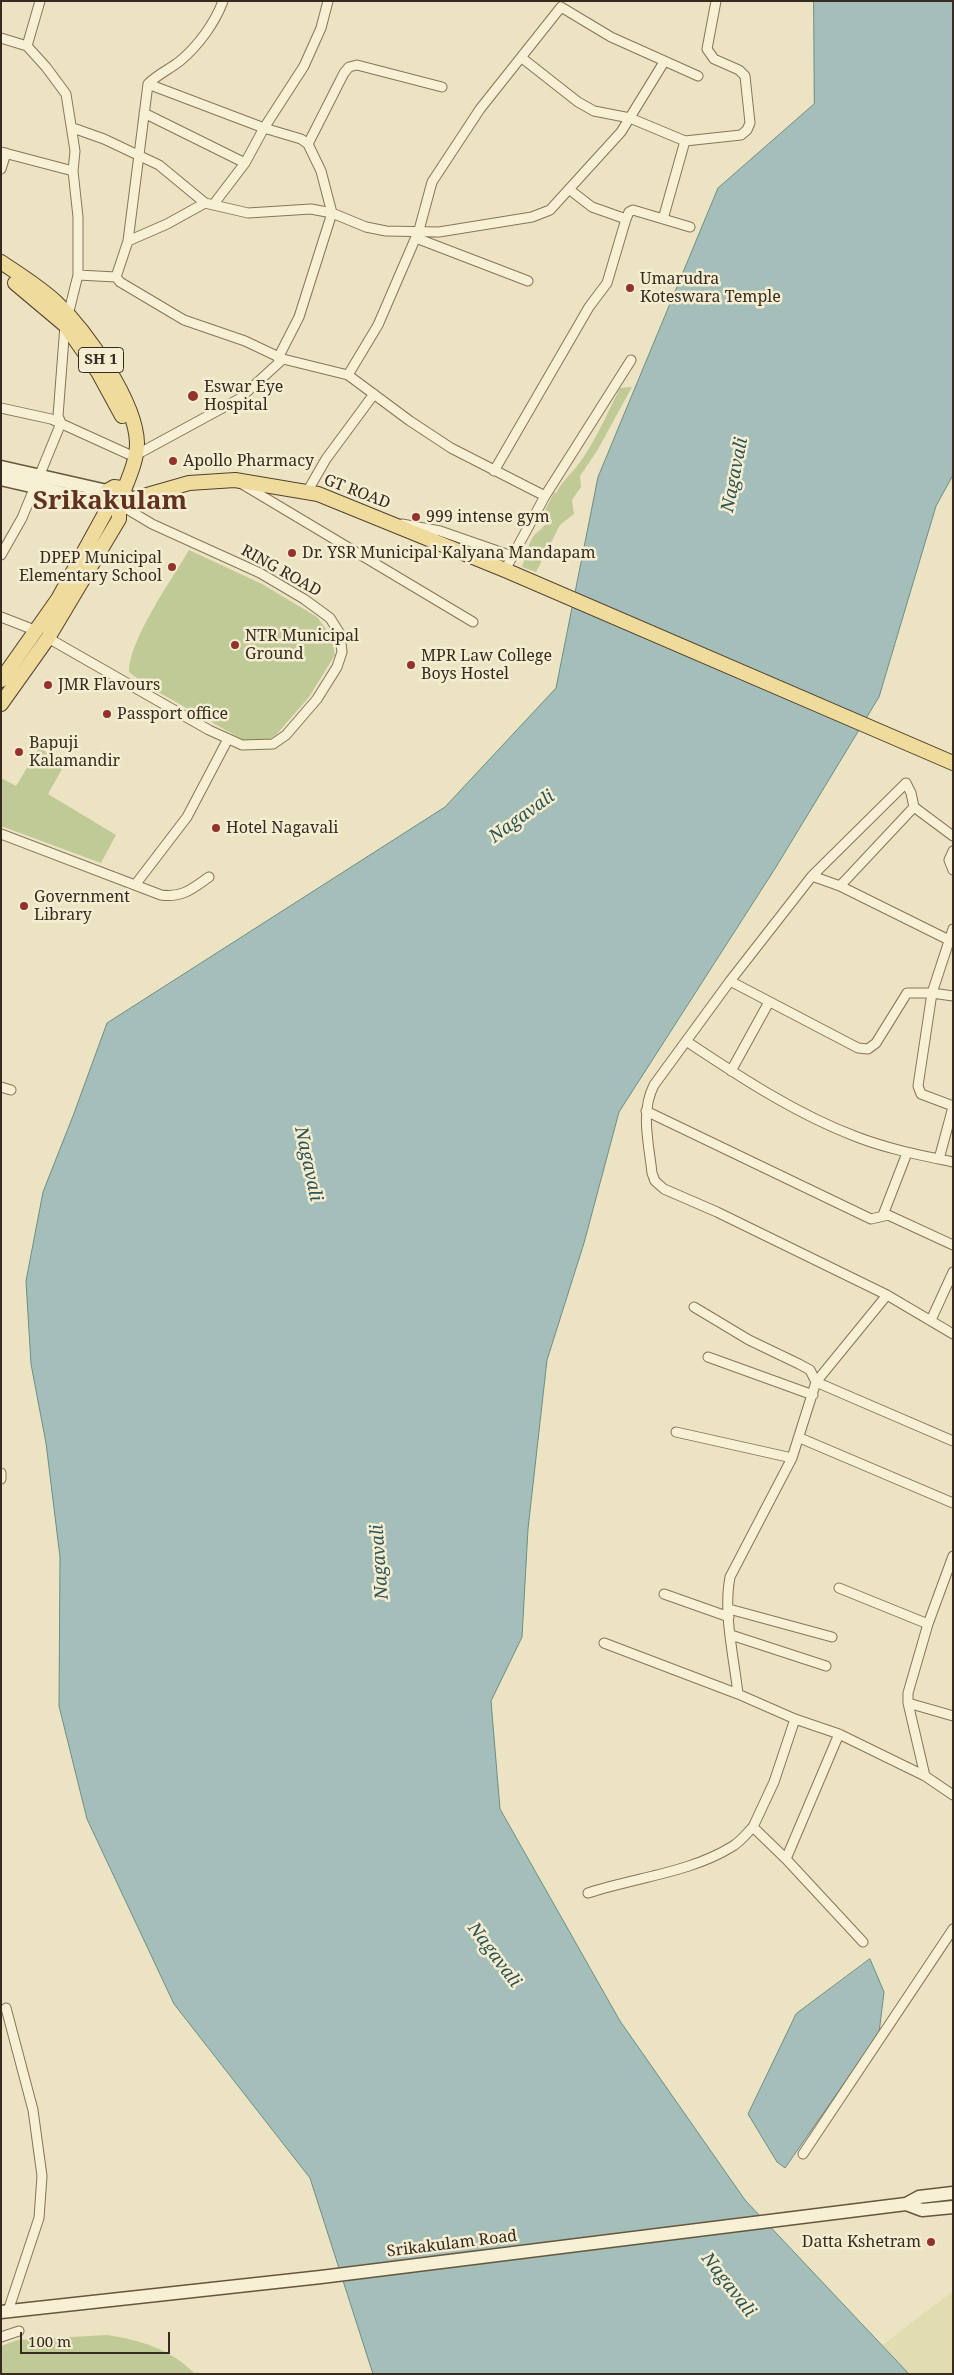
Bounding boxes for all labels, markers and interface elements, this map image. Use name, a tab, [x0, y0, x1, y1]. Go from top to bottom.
place label: Umarudra Koteswara Temple	[640, 269, 781, 307]
marker: Umarudra Koteswara Temple	[624, 282, 636, 294]
road number: SH 1	[78, 348, 124, 372]
place label: Eswar Eye Hospital	[204, 377, 283, 415]
marker: Eswar Eye Hospital	[186, 389, 200, 403]
water label: Nagavali	[717, 436, 753, 514]
place label: Apollo Pharmacy	[183, 451, 314, 471]
marker: Apollo Pharmacy	[167, 455, 179, 467]
street label: GT ROAD	[321, 471, 393, 513]
district label: Srikakulam	[33, 486, 187, 518]
place label: 999 intense gym	[426, 507, 550, 527]
marker: 999 intense gym	[410, 511, 422, 523]
street label: RING ROAD	[238, 541, 324, 601]
place label: Dr. YSR Municipal Kalyana Mandapam	[302, 543, 596, 563]
marker: Dr. YSR Municipal Kalyana Mandapam	[286, 547, 298, 559]
place label: DPEP Municipal Elementary School	[19, 548, 162, 586]
marker: DPEP Municipal Elementary School	[166, 561, 178, 573]
place label: NTR Municipal Ground	[245, 626, 359, 664]
marker: NTR Municipal Ground	[229, 639, 241, 651]
place label: MPR Law College Boys Hostel	[421, 646, 552, 684]
marker: MPR Law College Boys Hostel	[405, 659, 417, 671]
place label: JMR Flavours	[58, 675, 160, 695]
marker: JMR Flavours	[42, 679, 54, 691]
place label: Passport office	[117, 704, 228, 724]
marker: Passport office	[101, 708, 113, 720]
place label: Bapuji Kalamandir	[29, 733, 120, 771]
marker: Bapuji Kalamandir	[13, 746, 25, 758]
water label: Nagavali	[485, 786, 559, 848]
place label: Hotel Nagavali	[226, 818, 338, 838]
marker: Hotel Nagavali	[210, 822, 222, 834]
place label: Government Library	[34, 887, 130, 925]
marker: Government Library	[18, 900, 30, 912]
water label: Nagavali	[290, 1125, 326, 1203]
water label: Nagavali	[367, 1524, 393, 1600]
water label: Nagavali	[463, 1918, 525, 1992]
street label: Srikakulam Road	[386, 2226, 518, 2262]
place label: Datta Kshetram	[802, 2232, 921, 2252]
marker: Datta Kshetram	[925, 2236, 937, 2248]
water label: Nagavali	[696, 2249, 760, 2321]
scale bar	[22, 2322, 172, 2354]
text: 100 m	[28, 2331, 71, 2351]

